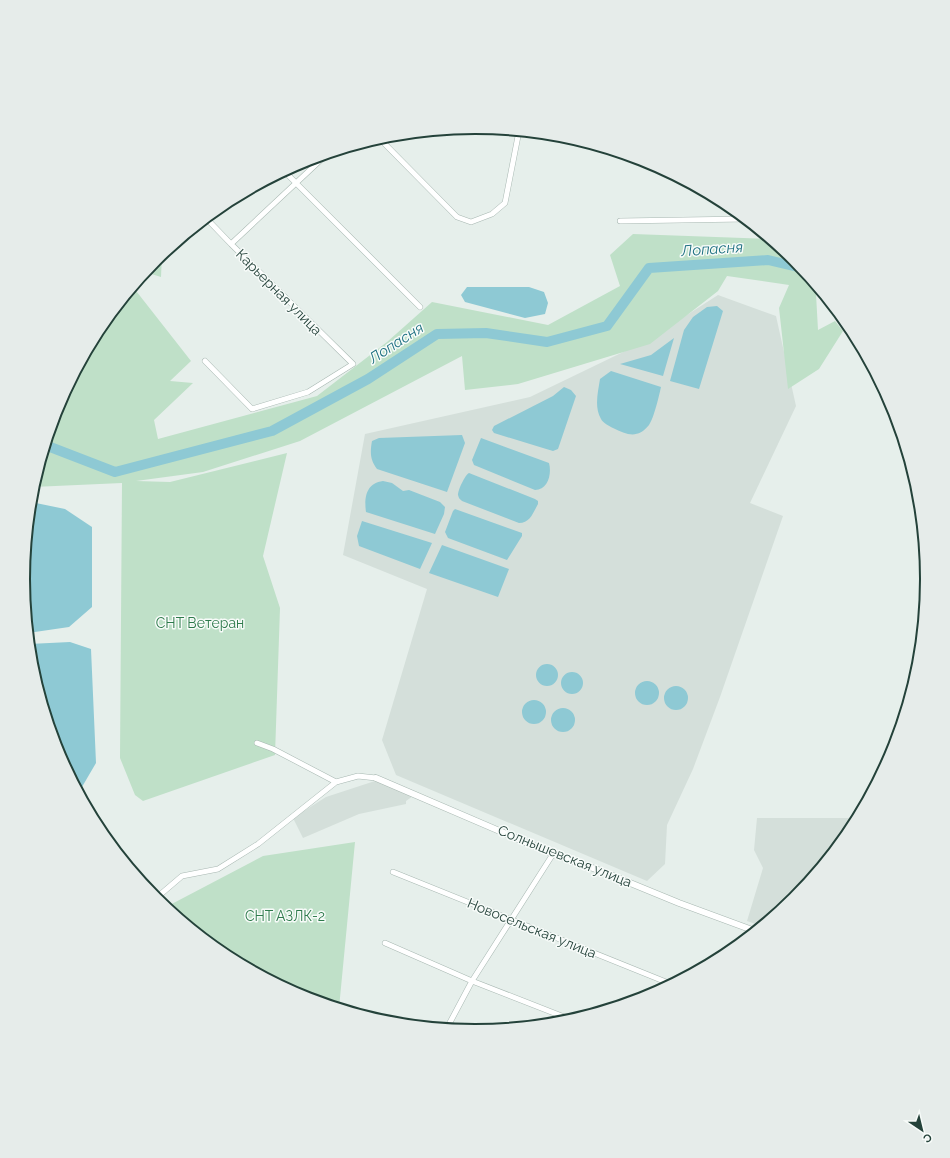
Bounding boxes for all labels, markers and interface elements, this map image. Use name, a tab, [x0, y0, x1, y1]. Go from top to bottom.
water label: Лопасня	[679, 238, 744, 260]
street label: Карьерная улица	[233, 246, 325, 338]
water label: Лопасня	[364, 319, 427, 368]
park label: СНТ Ветеран	[156, 615, 244, 631]
street label: Солнышевская улица	[496, 822, 634, 890]
street label: Новосельская улица	[465, 895, 599, 961]
park label: СНТ АЗЛК-2	[245, 908, 325, 924]
north arrow	[902, 1110, 942, 1150]
text: С	[920, 1130, 934, 1146]

